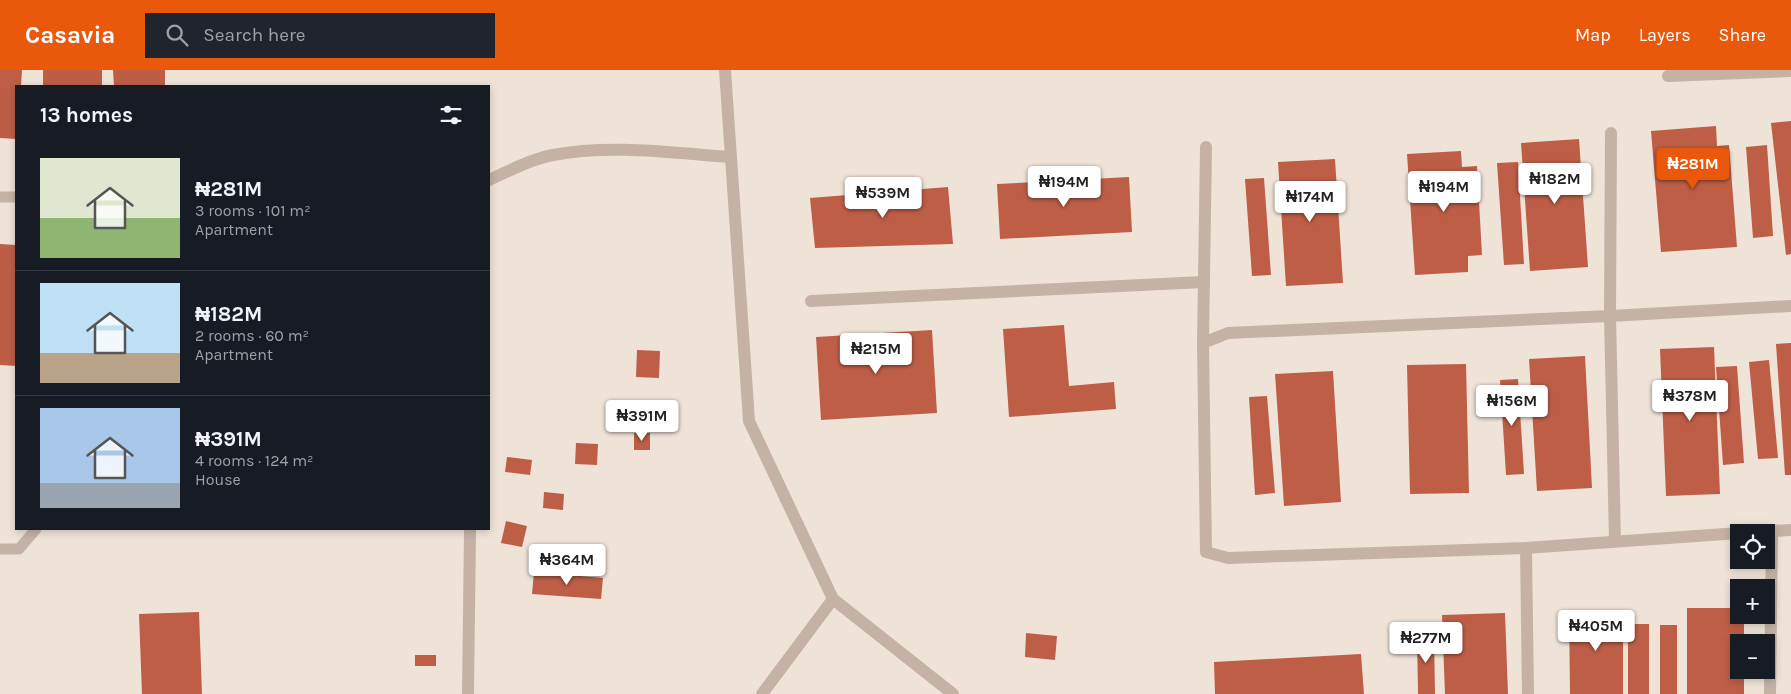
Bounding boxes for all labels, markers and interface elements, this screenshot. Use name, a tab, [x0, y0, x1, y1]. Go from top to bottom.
search box	[145, 13, 495, 58]
text: Casavia	[25, 21, 115, 49]
icon: search	[163, 21, 191, 49]
text: Search here	[203, 24, 306, 46]
text: Map	[1575, 24, 1611, 46]
text: Layers	[1639, 24, 1691, 46]
text: Share	[1719, 24, 1766, 46]
icon: filters	[437, 101, 465, 129]
text: 13 homes	[40, 103, 133, 127]
pin: ₦281M	[1658, 148, 1728, 190]
text: ₦281M	[1667, 154, 1719, 173]
pin: ₦182M	[1520, 162, 1590, 205]
pin: ₦194M	[1029, 166, 1099, 208]
text: ₦182M	[1529, 169, 1581, 188]
pin: ₦194M	[1409, 170, 1479, 213]
text: ₦194M	[1039, 172, 1089, 191]
pin: ₦539M	[848, 176, 918, 219]
text: ₦281M	[195, 177, 262, 201]
text: ₦194M	[1419, 177, 1469, 196]
icon: home	[80, 178, 140, 238]
pin: ₦174M	[1275, 180, 1345, 223]
text: ₦539M	[856, 183, 910, 202]
text: ₦174M	[1286, 187, 1334, 206]
text: 3 rooms · 101 m²	[195, 201, 311, 220]
text: Apartment	[195, 220, 273, 239]
text: ₦182M	[195, 302, 262, 326]
icon: home	[80, 303, 140, 363]
text: 2 rooms · 60 m²	[195, 326, 309, 345]
pin: ₦215M	[841, 332, 911, 375]
text: ₦215M	[851, 339, 901, 358]
text: Apartment	[195, 345, 273, 364]
pin: ₦378M	[1655, 380, 1725, 422]
pin: ₦156M	[1477, 384, 1547, 427]
text: ₦378M	[1663, 386, 1717, 405]
text: ₦156M	[1487, 391, 1537, 410]
pin: ₦391M	[607, 400, 677, 442]
text: ₦391M	[617, 406, 667, 425]
text: ₦391M	[195, 427, 262, 451]
icon: home	[80, 428, 140, 488]
text: 4 rooms · 124 m²	[195, 451, 314, 470]
text: House	[195, 470, 241, 489]
map controls	[1730, 524, 1775, 679]
button: locate	[1730, 524, 1775, 569]
pin: ₦364M	[532, 544, 602, 586]
text: ₦364M	[540, 550, 594, 569]
button: +	[1730, 579, 1775, 624]
pin: ₦405M	[1561, 610, 1631, 652]
text: ₦405M	[1569, 616, 1623, 635]
pin: ₦277M	[1391, 622, 1461, 664]
text: ₦277M	[1400, 628, 1452, 647]
button: −	[1730, 634, 1775, 679]

